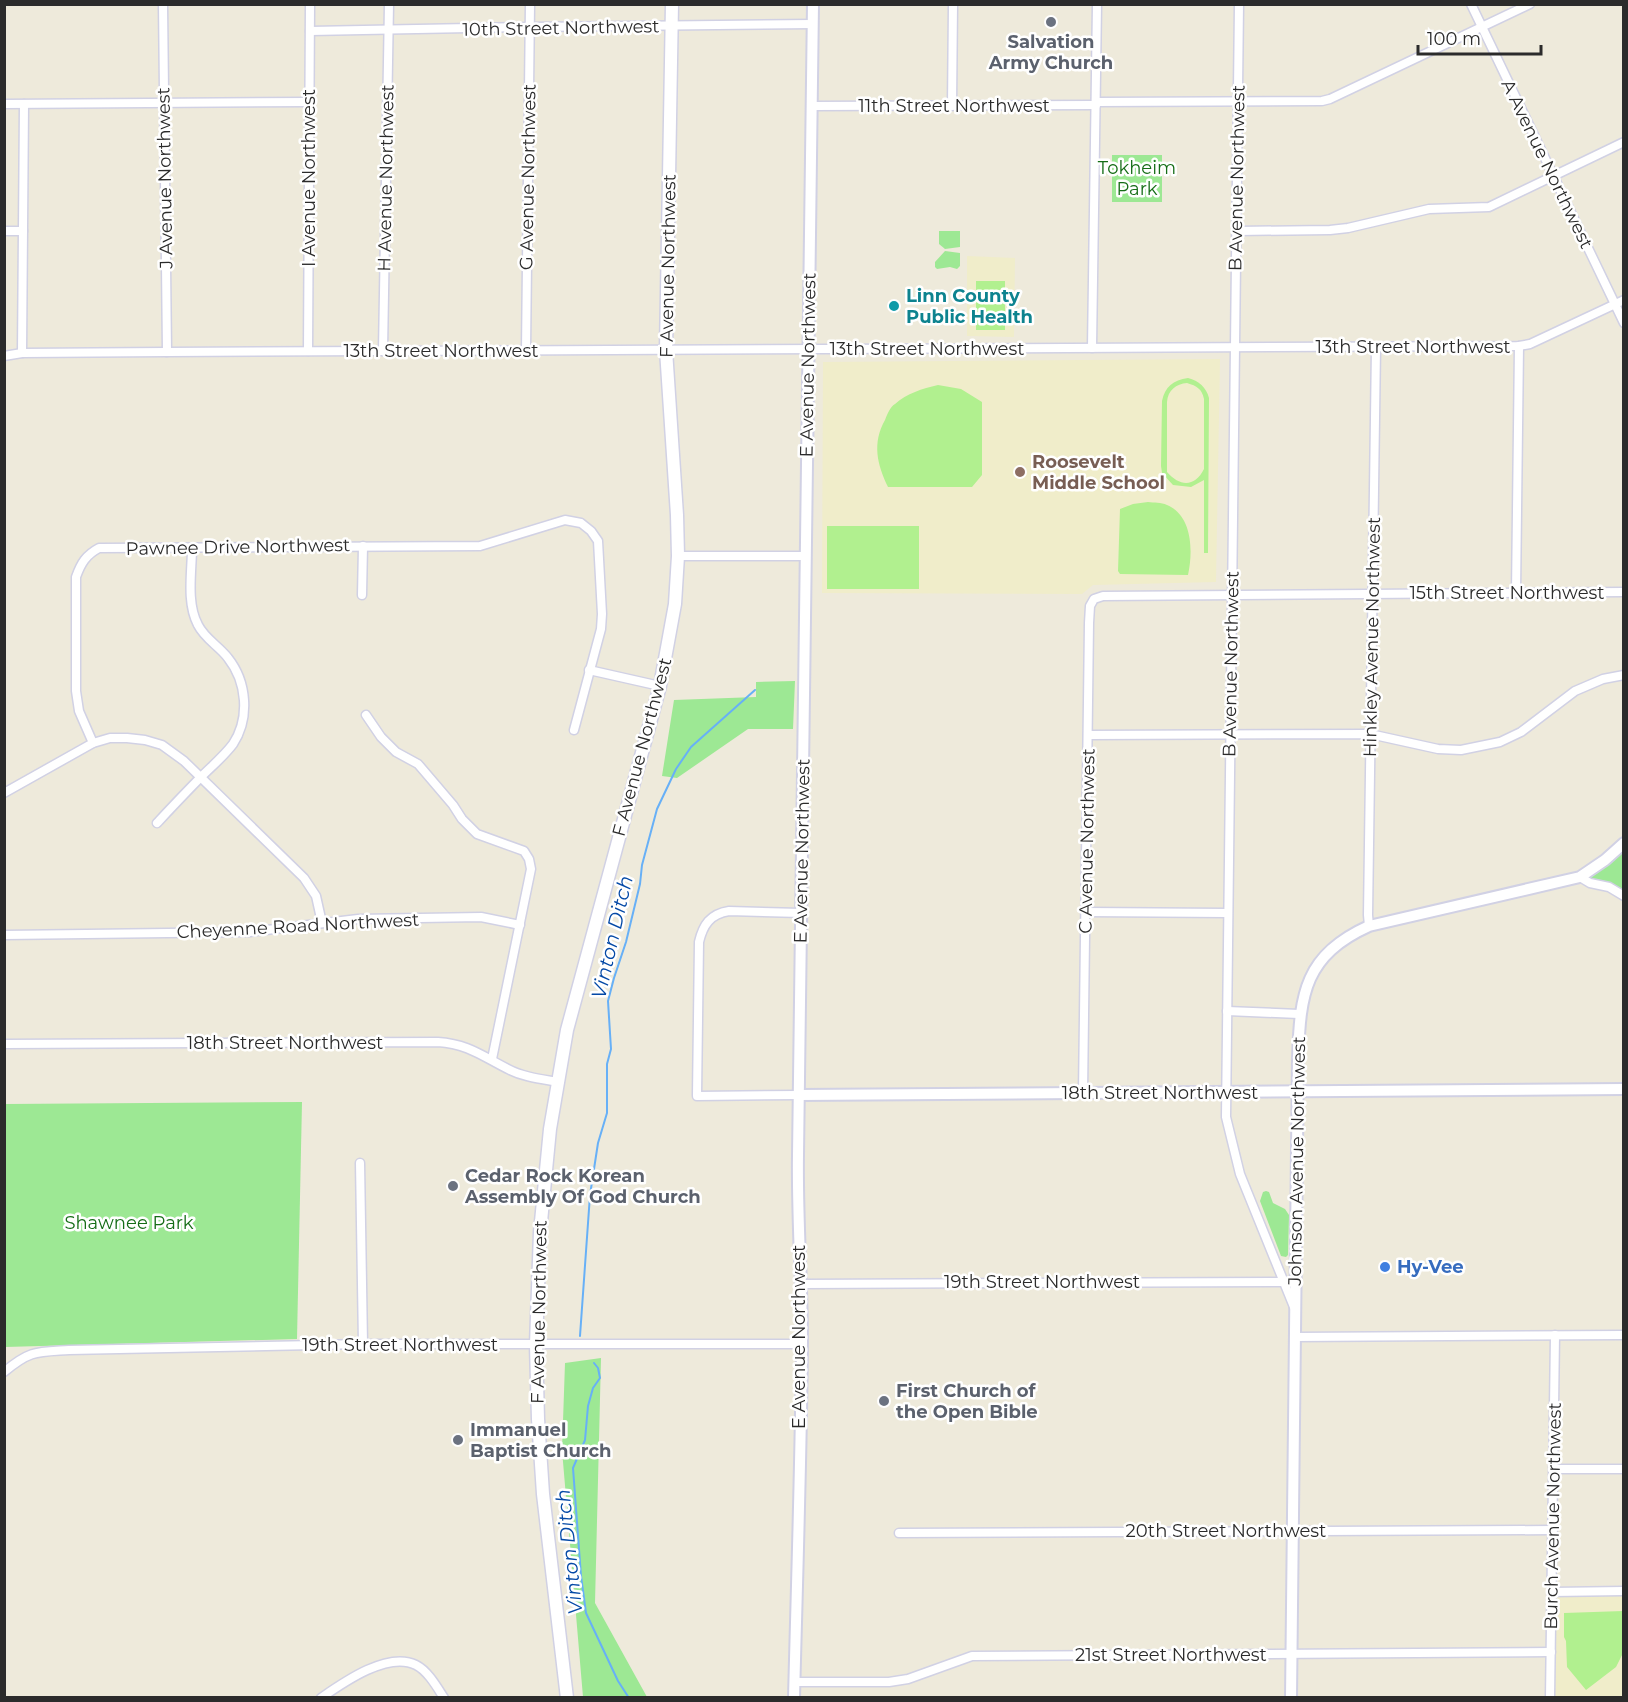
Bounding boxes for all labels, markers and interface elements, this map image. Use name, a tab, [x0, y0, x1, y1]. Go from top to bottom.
street label: 10th Street Northwest	[462, 15, 660, 41]
marker: Salvation Army Church	[1044, 15, 1058, 29]
scale bar	[1418, 18, 1541, 56]
text: 100 m	[1427, 28, 1481, 50]
place label: Salvation Army Church	[988, 31, 1113, 74]
street label: A Avenue Northwest	[1496, 76, 1598, 252]
street label: H Avenue Northwest	[373, 84, 399, 272]
street label: G Avenue Northwest	[515, 84, 541, 270]
street label: B Avenue Northwest	[1224, 85, 1250, 271]
street label: J Avenue Northwest	[152, 87, 178, 270]
street label: I Avenue Northwest	[298, 89, 320, 267]
street label: 11th Street Northwest	[858, 95, 1050, 117]
park label: Tokheim Park	[1098, 157, 1176, 200]
street label: F Avenue Northwest	[655, 174, 681, 358]
street label: E Avenue Northwest	[795, 273, 821, 457]
place label: Linn County Public Health	[906, 285, 1033, 328]
marker: Linn County Public Health	[887, 299, 901, 313]
street label: 13th Street Northwest	[1315, 336, 1511, 358]
street label: 13th Street Northwest	[829, 338, 1025, 360]
street label: 13th Street Northwest	[343, 340, 539, 362]
place label: Roosevelt Middle School	[1032, 451, 1165, 494]
marker: Roosevelt Middle School	[1013, 465, 1027, 479]
street label: Hinkley Avenue Northwest	[1359, 517, 1385, 757]
street label: Pawnee Drive Northwest	[126, 534, 350, 560]
street label: B Avenue Northwest	[1218, 571, 1244, 757]
street label: 15th Street Northwest	[1409, 582, 1605, 604]
street label: F Avenue Northwest	[608, 655, 676, 839]
street label: C Avenue Northwest	[1074, 748, 1100, 934]
street label: E Avenue Northwest	[789, 759, 815, 943]
water label: Vinton Ditch	[586, 873, 638, 1001]
street label: Cheyenne Road Northwest	[176, 909, 420, 943]
street label: 18th Street Northwest	[187, 1032, 383, 1054]
street label: Johnson Avenue Northwest	[1284, 1036, 1310, 1287]
street label: 18th Street Northwest	[1062, 1082, 1258, 1104]
place label: Cedar Rock Korean Assembly Of God Church	[464, 1165, 701, 1208]
marker: Cedar Rock Korean Assembly Of God Church	[446, 1179, 460, 1193]
park label: Shawnee Park	[64, 1212, 194, 1234]
street label: F Avenue Northwest	[526, 1220, 552, 1404]
street label: E Avenue Northwest	[788, 1245, 810, 1429]
place label: Hy-Vee	[1397, 1256, 1464, 1278]
marker: Hy-Vee	[1378, 1260, 1392, 1274]
street label: 19th Street Northwest	[944, 1271, 1140, 1293]
street label: 19th Street Northwest	[302, 1334, 498, 1356]
place label: First Church of the Open Bible	[896, 1380, 1038, 1423]
marker: First Church of the Open Bible	[877, 1394, 891, 1408]
street label: Burch Avenue Northwest	[1540, 1402, 1566, 1630]
place label: Immanuel Baptist Church	[470, 1419, 611, 1462]
marker: Immanuel Baptist Church	[451, 1433, 465, 1447]
water label: Vinton Ditch	[550, 1488, 588, 1616]
street label: 20th Street Northwest	[1126, 1520, 1326, 1542]
street label: 21st Street Northwest	[1075, 1644, 1267, 1666]

